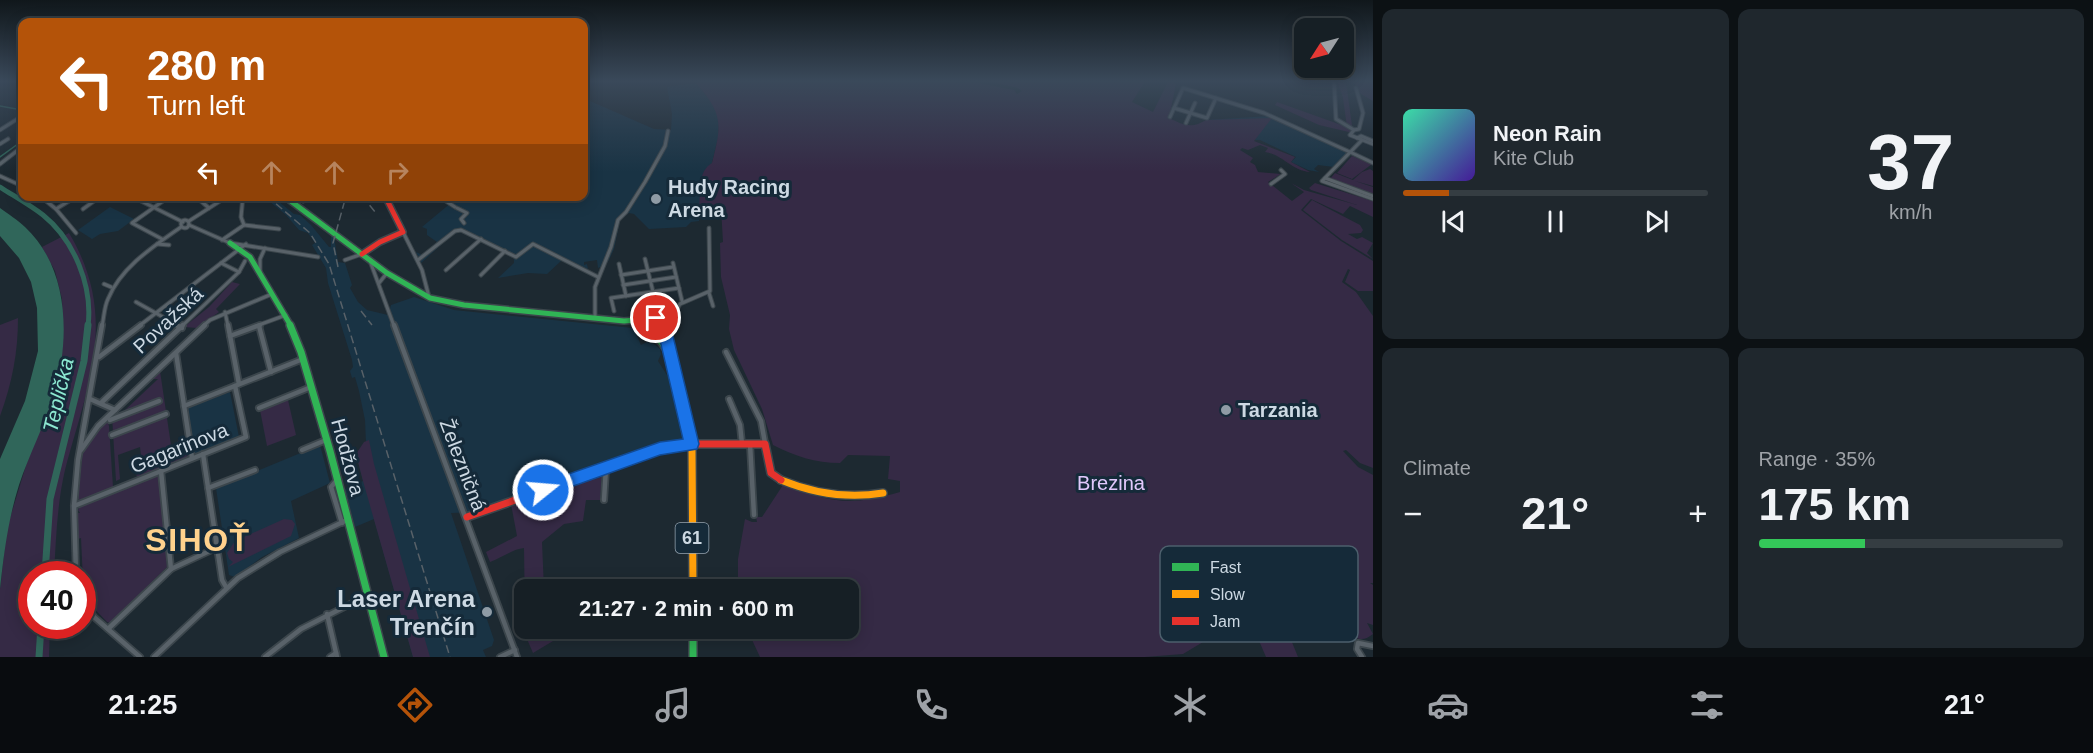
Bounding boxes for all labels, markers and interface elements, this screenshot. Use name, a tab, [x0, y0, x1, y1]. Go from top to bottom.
north arrow	[1294, 18, 1354, 78]
map controls	[1294, 18, 1354, 78]
icon: left	[48, 42, 126, 120]
text: 280 m	[147, 42, 266, 89]
text: Turn left	[147, 91, 245, 121]
text: 37	[1867, 118, 1954, 206]
text: Neon Rain	[1493, 121, 1602, 146]
text: Kite Club	[1493, 147, 1574, 169]
icon: left	[192, 156, 225, 189]
icon: ahead	[255, 156, 288, 189]
icon: ahead	[318, 156, 351, 189]
icon: right	[381, 156, 414, 189]
place label: Hudy Racing Arena	[668, 176, 790, 221]
marker: Hudy Racing Arena	[649, 192, 663, 206]
text: km/h	[1889, 201, 1932, 223]
icon: previous	[1437, 205, 1470, 238]
icon: pause	[1539, 205, 1572, 238]
icon: next	[1640, 205, 1673, 238]
street label: Považská	[129, 282, 208, 358]
pin	[630, 292, 681, 343]
icon: arrive	[639, 301, 672, 334]
water label: Teplička	[38, 355, 78, 435]
place label: Tarzania	[1238, 399, 1319, 421]
marker: Tarzania	[1219, 403, 1233, 417]
street label: Hodžova	[327, 416, 369, 499]
street label: Železničná	[435, 416, 491, 515]
street label: Gagarinova	[127, 418, 232, 478]
text: Range · 35%	[1759, 448, 1875, 470]
text: Climate	[1403, 457, 1471, 479]
position arrow	[511, 458, 575, 522]
park label: Brezina	[1077, 472, 1146, 494]
text: 175 km	[1759, 479, 1911, 530]
text: 21°	[1521, 488, 1589, 539]
text: −	[1403, 495, 1422, 532]
text: +	[1688, 495, 1708, 532]
district label: SIHOŤ	[145, 522, 251, 558]
road number: 61	[676, 523, 708, 553]
legend	[1160, 546, 1358, 642]
text: Fast	[1210, 559, 1242, 576]
speed limit sign: 40	[18, 561, 96, 639]
place label: Laser Arena Trenčín	[337, 585, 476, 640]
text: Slow	[1210, 586, 1245, 603]
text: 21:27 · 2 min · 600 m	[579, 596, 794, 621]
marker: Laser Arena Trenčín	[480, 605, 494, 619]
text: Jam	[1210, 613, 1240, 630]
icon: directions	[394, 684, 436, 726]
icon: music	[652, 684, 694, 726]
icon: phone	[910, 684, 952, 726]
icon: climate	[1169, 684, 1211, 726]
icon: car	[1427, 684, 1469, 726]
icon: filters	[1686, 684, 1728, 726]
text: 21:25	[108, 690, 177, 720]
text: 21°	[1944, 690, 1985, 720]

